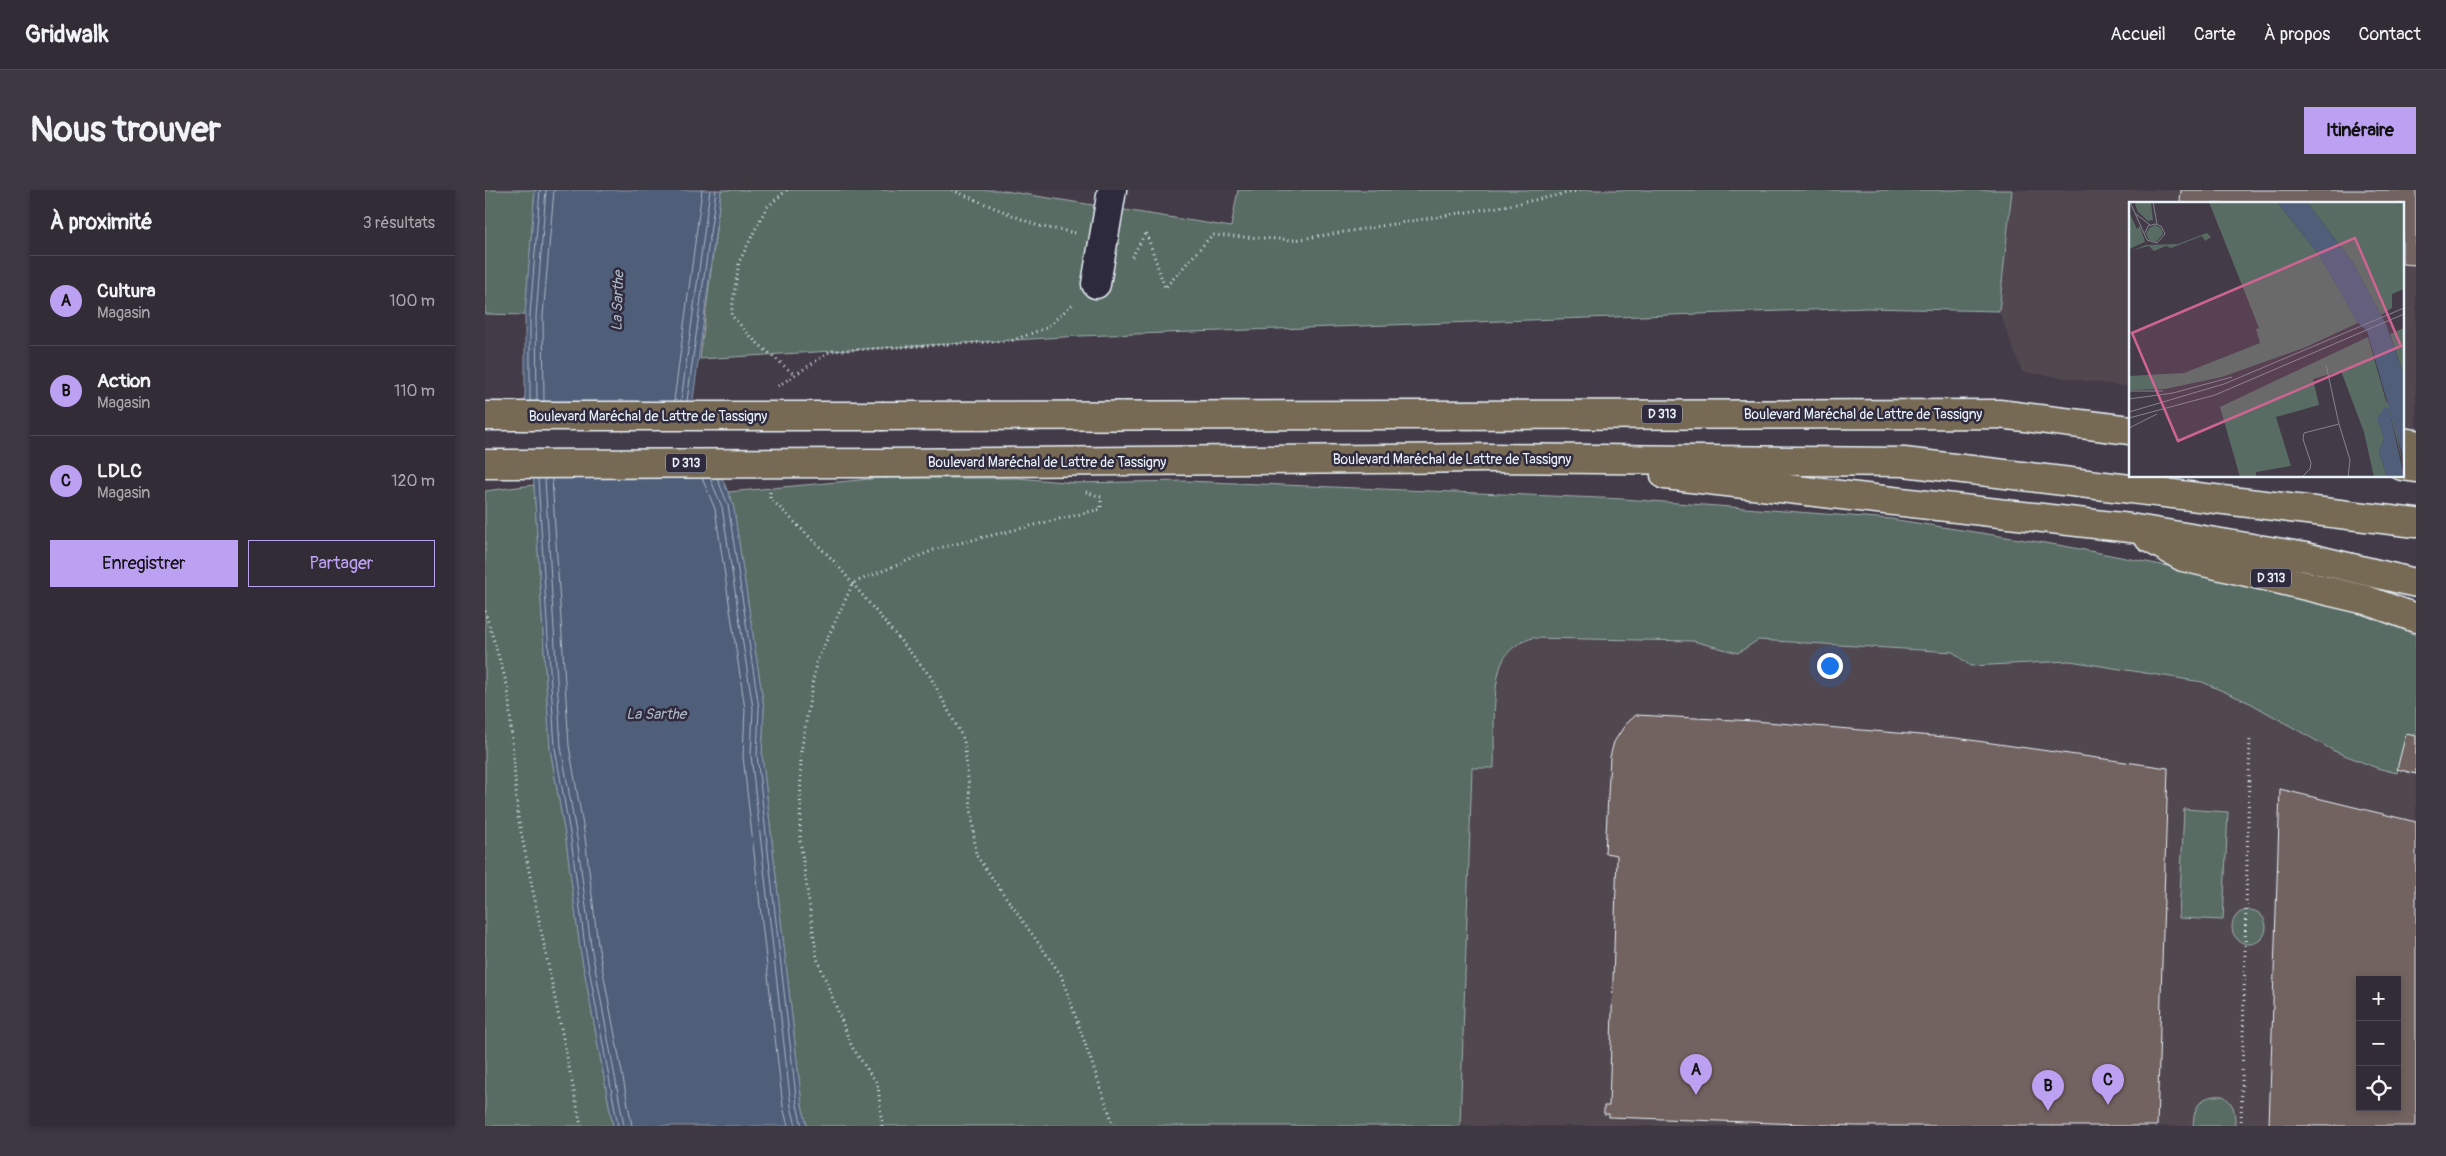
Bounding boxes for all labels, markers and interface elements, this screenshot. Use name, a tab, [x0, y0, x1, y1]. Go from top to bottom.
text: Gridwalk	[25, 20, 109, 49]
text: Accueil	[2110, 23, 2166, 46]
text: Carte	[2194, 23, 2236, 46]
text: À propos	[2264, 23, 2330, 46]
text: Contact	[2358, 23, 2421, 46]
button: Itinéraire	[2304, 107, 2416, 154]
text: Nous trouver	[30, 108, 221, 152]
inset map	[2129, 202, 2403, 478]
text: À proximité	[50, 209, 153, 236]
text: 3 résultats	[363, 213, 435, 233]
water label: La Sarthe	[607, 269, 629, 331]
text: Cultura	[97, 279, 156, 303]
text: A	[61, 291, 71, 311]
text: 100 m	[389, 291, 435, 311]
text: Magasin	[97, 303, 150, 323]
text: Action	[97, 369, 151, 393]
text: B	[61, 381, 71, 401]
text: 110 m	[394, 381, 435, 401]
text: Magasin	[97, 393, 150, 413]
road number: D 313	[1642, 404, 1682, 423]
street label: Boulevard Maréchal de Lattre de Tassigny	[1744, 406, 1982, 423]
street label: Boulevard Maréchal de Lattre de Tassigny	[529, 408, 767, 425]
street label: Boulevard Maréchal de Lattre de Tassigny	[1333, 451, 1571, 468]
road number: D 313	[666, 454, 706, 472]
street label: Boulevard Maréchal de Lattre de Tassigny	[928, 454, 1166, 471]
text: LDLC	[97, 459, 142, 483]
text: C	[61, 471, 71, 491]
text: 120 m	[391, 471, 435, 491]
text: Magasin	[97, 483, 150, 503]
button: Enregistrer	[50, 540, 238, 587]
button: Partager	[248, 540, 435, 587]
road number: D 313	[2251, 568, 2291, 588]
your location	[1817, 653, 1843, 679]
water label: La Sarthe	[626, 705, 688, 724]
map controls	[2356, 976, 2401, 1111]
button: +	[2356, 976, 2401, 1021]
button: −	[2356, 1021, 2401, 1066]
pin: A	[1680, 1054, 1712, 1095]
pin: C	[2092, 1064, 2124, 1105]
button: locate	[2356, 1066, 2401, 1111]
pin: B	[2032, 1070, 2064, 1111]

